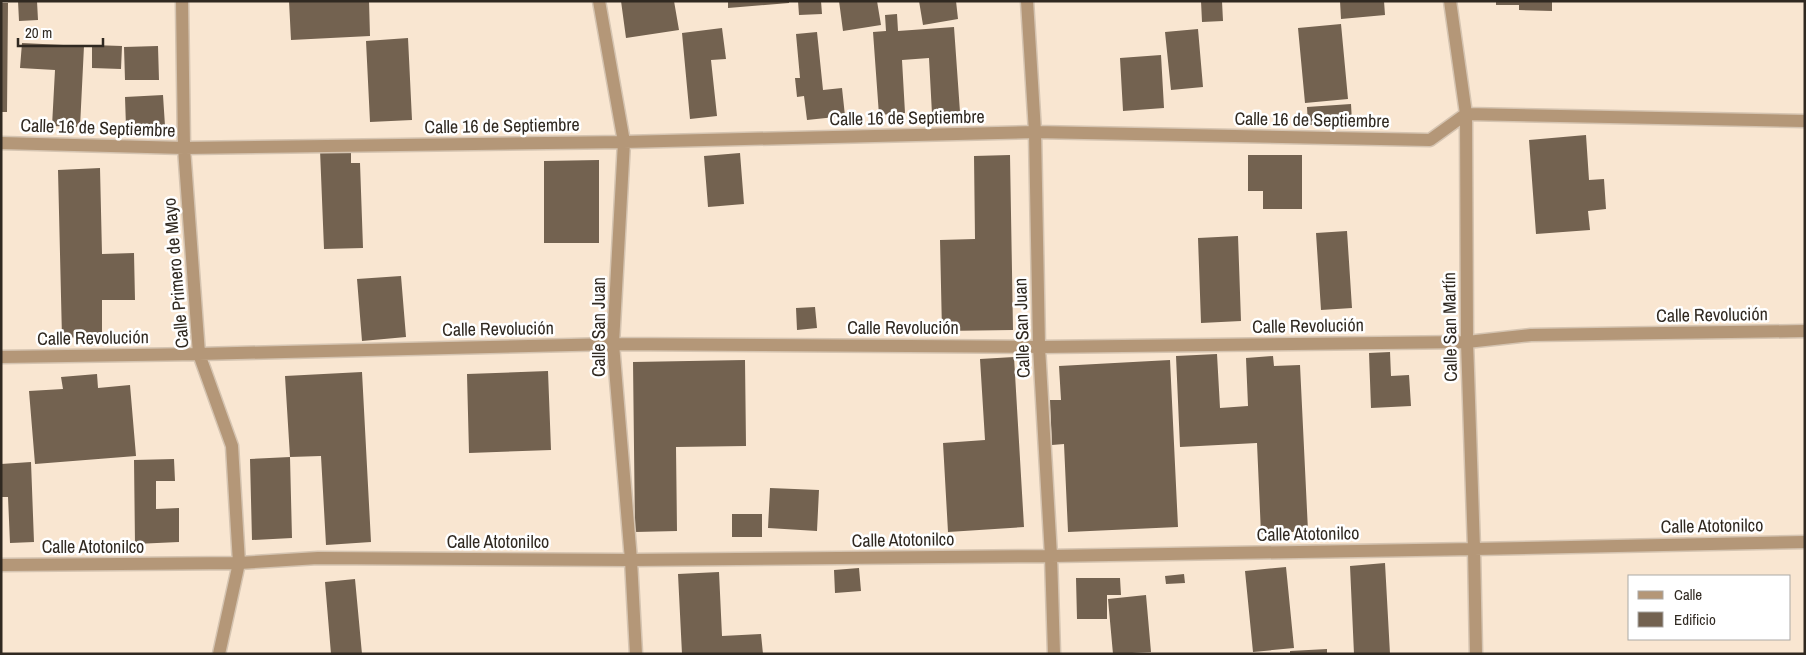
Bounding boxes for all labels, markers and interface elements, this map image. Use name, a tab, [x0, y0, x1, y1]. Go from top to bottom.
scale bar	[18, 15, 102, 47]
text: 20 m	[25, 22, 52, 43]
street label: Calle 16 de Septiembre	[829, 104, 985, 131]
street label: Calle 16 de Septiembre	[1234, 106, 1390, 133]
street label: Calle 16 de Septiembre	[20, 112, 176, 143]
street label: Calle 16 de Septiembre	[424, 112, 580, 139]
street label: Calle Primero de Mayo	[156, 197, 195, 349]
street label: Calle San Martín	[1436, 272, 1463, 382]
street label: Calle San Juan	[586, 277, 611, 377]
street label: Calle San Juan	[1007, 278, 1036, 378]
street label: Calle Revolución	[1656, 301, 1768, 328]
street label: Calle Revolución	[1252, 312, 1364, 339]
street label: Calle Revolución	[442, 315, 554, 342]
street label: Calle Revolución	[847, 315, 959, 340]
street label: Calle Revolución	[37, 324, 149, 351]
street label: Calle Atotonilco	[1660, 512, 1763, 539]
street label: Calle Atotonilco	[1256, 520, 1359, 547]
street label: Calle Atotonilco	[851, 526, 954, 553]
street label: Calle Atotonilco	[447, 529, 549, 554]
street label: Calle Atotonilco	[42, 534, 144, 559]
legend	[1628, 575, 1791, 640]
text: Calle	[1674, 584, 1702, 605]
text: Edificio	[1674, 609, 1716, 630]

